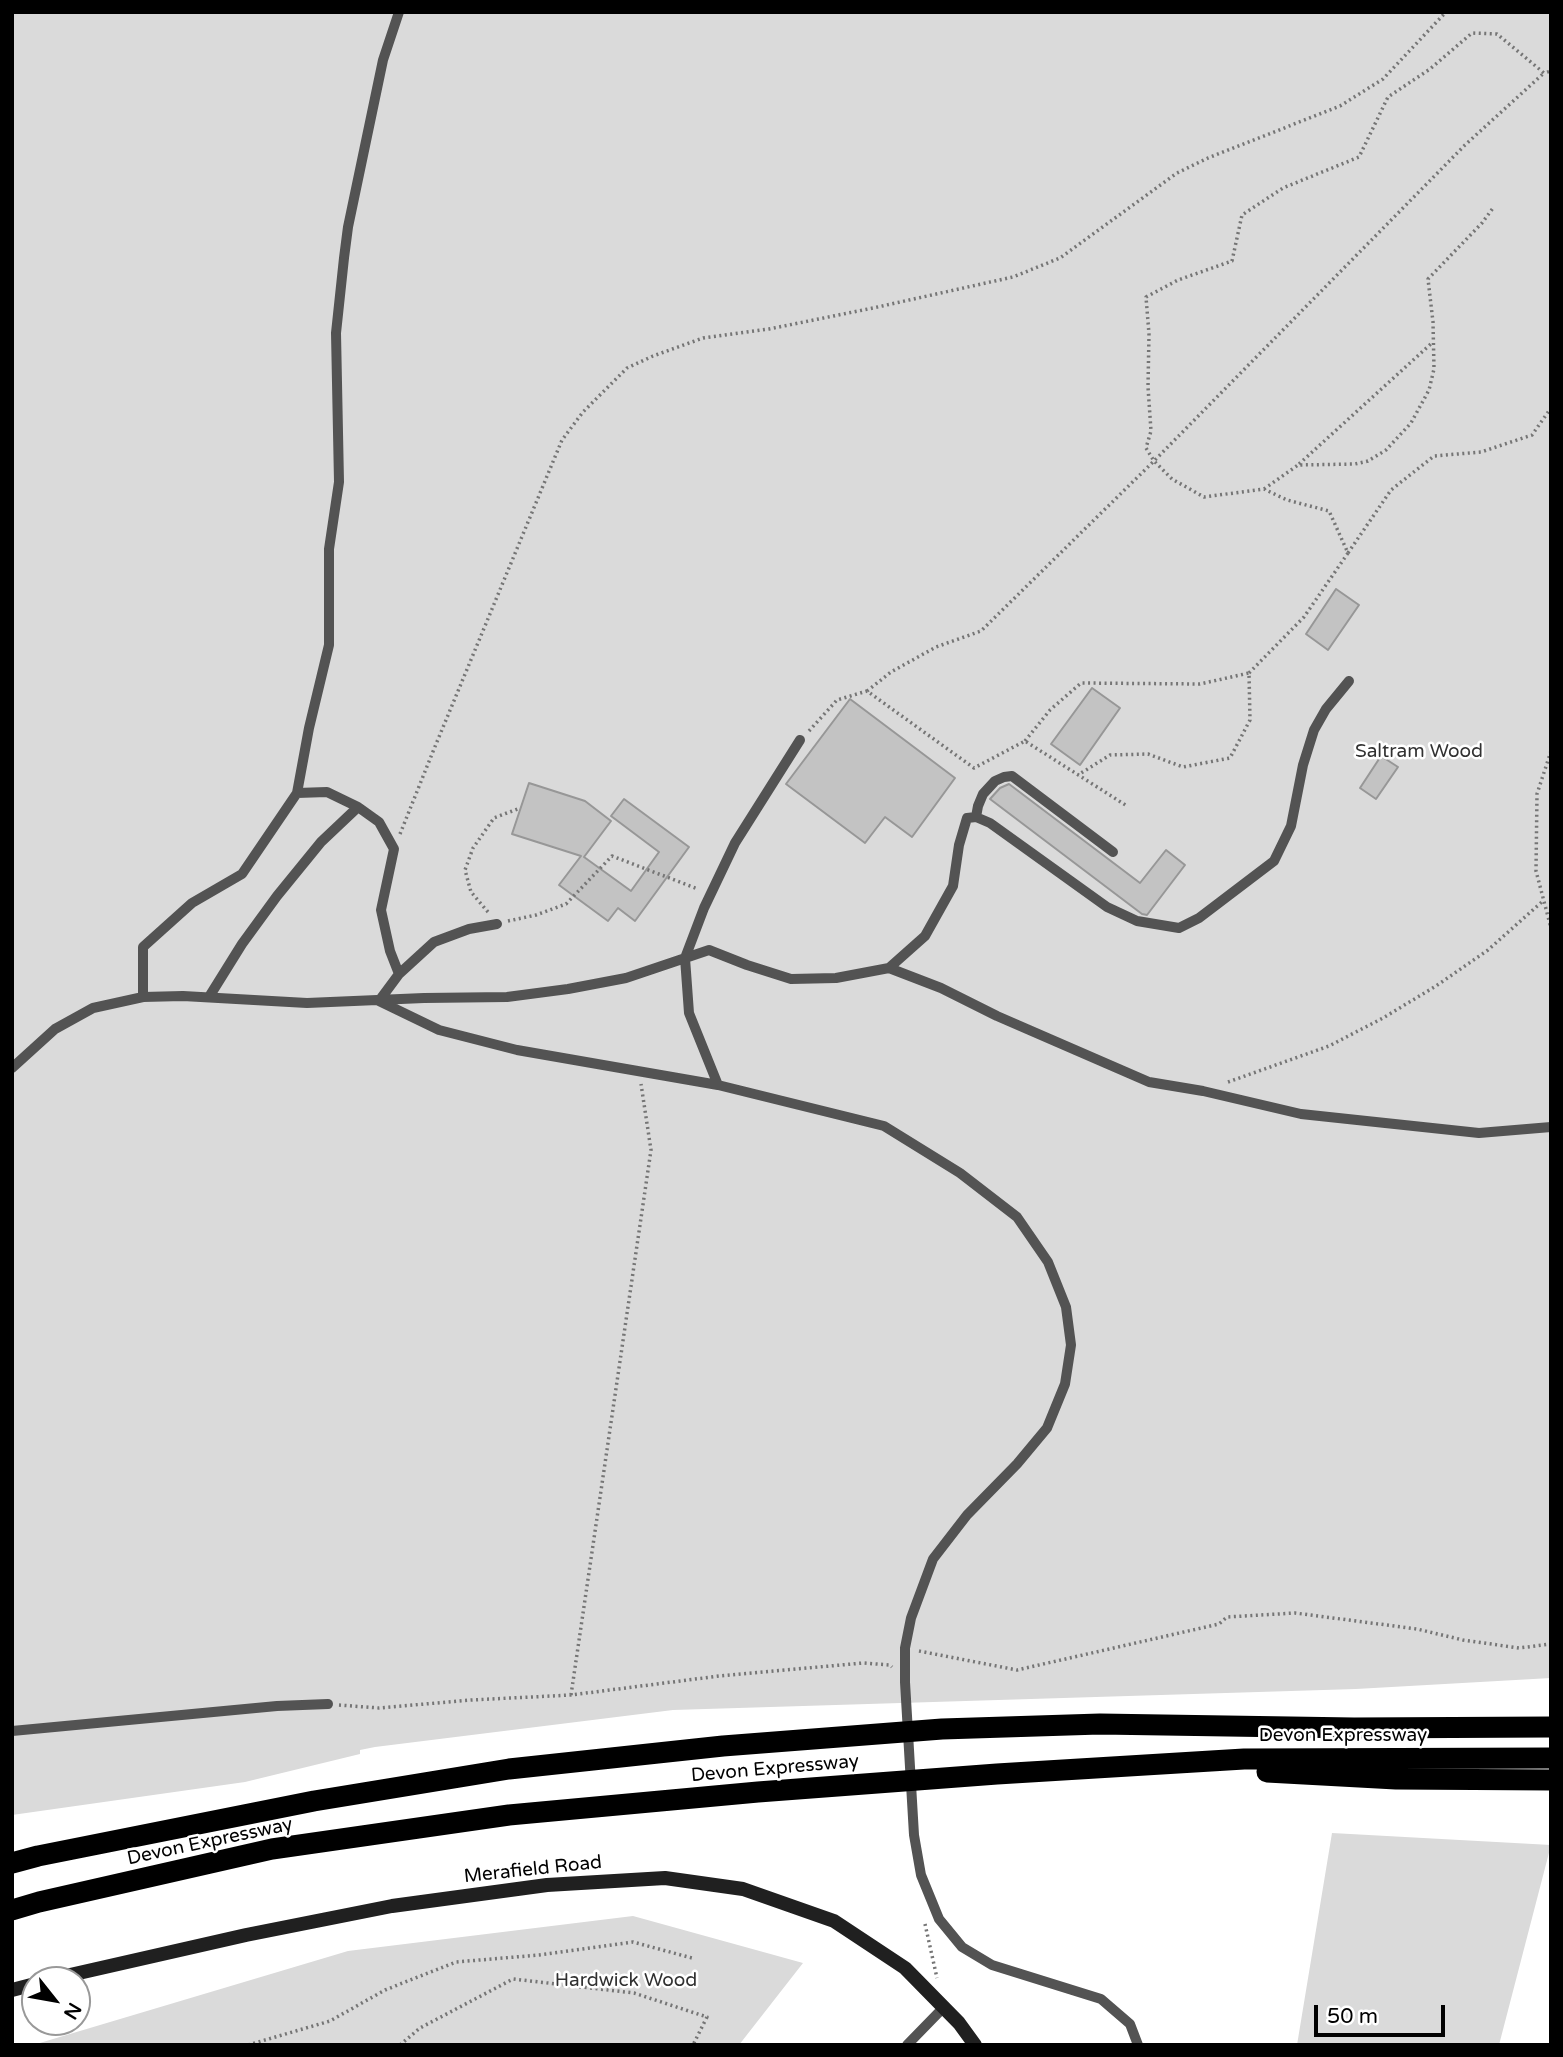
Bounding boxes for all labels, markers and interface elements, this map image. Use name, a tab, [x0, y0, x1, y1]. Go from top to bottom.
park label: Saltram Wood	[1355, 741, 1483, 763]
street label: Devon Expressway	[1259, 1725, 1427, 1747]
street label: Devon Expressway	[690, 1750, 860, 1788]
street label: Devon Expressway	[125, 1813, 295, 1871]
street label: Merafield Road	[463, 1851, 603, 1889]
north arrow	[21, 1966, 91, 2036]
park label: Hardwick Wood	[555, 1970, 697, 1992]
scale bar	[1318, 1990, 1449, 2034]
text: N	[59, 1999, 86, 2023]
text: 50 m	[1327, 2004, 1378, 2029]

